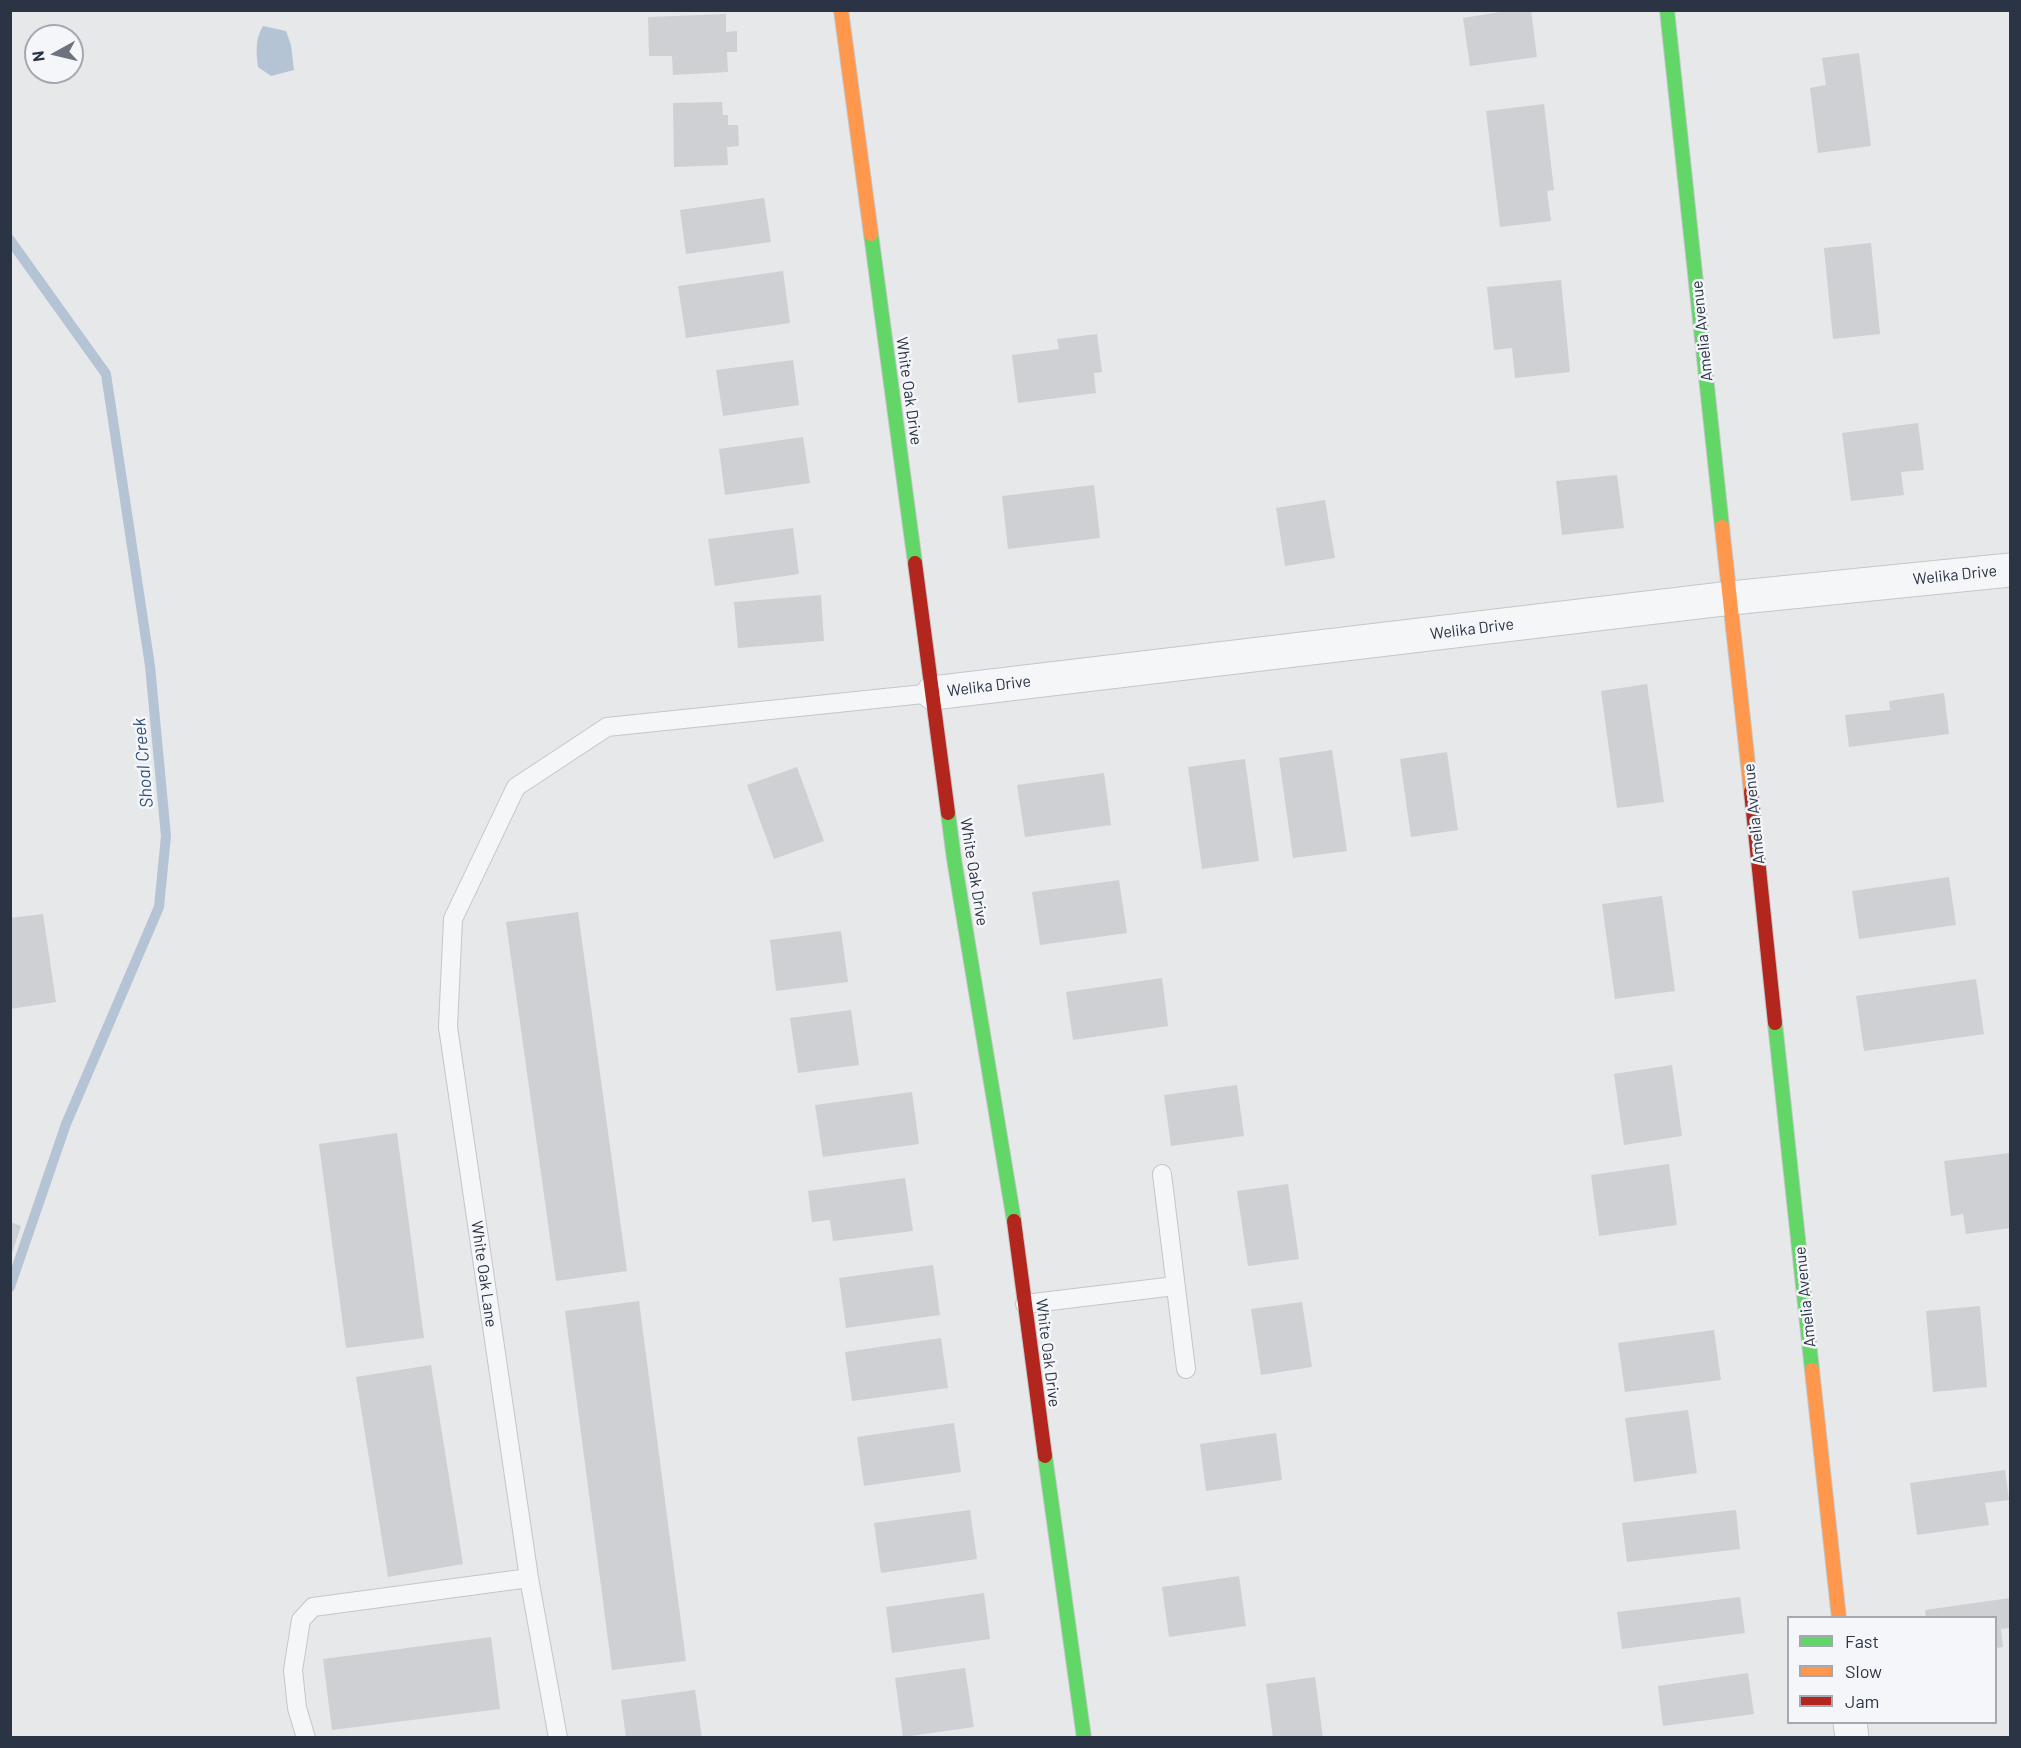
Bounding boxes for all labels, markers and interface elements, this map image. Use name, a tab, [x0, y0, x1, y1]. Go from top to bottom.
north arrow	[24, 24, 84, 84]
text: N	[28, 50, 48, 63]
street label: Amelia Avenue	[1687, 280, 1717, 382]
street label: White Oak Drive	[892, 336, 926, 446]
street label: Welika Drive	[1912, 561, 1998, 589]
street label: Welika Drive	[1429, 614, 1515, 644]
street label: Welika Drive	[946, 671, 1032, 701]
water label: Shoal Creek	[128, 717, 158, 809]
street label: Amelia Avenue	[1739, 763, 1769, 865]
street label: White Oak Drive	[956, 817, 992, 927]
street label: White Oak Lane	[467, 1219, 501, 1329]
street label: Amelia Avenue	[1790, 1246, 1820, 1348]
street label: White Oak Drive	[1032, 1298, 1064, 1408]
legend	[1787, 1616, 1997, 1724]
text: Fast	[1845, 1630, 1879, 1652]
text: Slow	[1845, 1660, 1882, 1682]
text: Jam	[1845, 1690, 1879, 1712]

